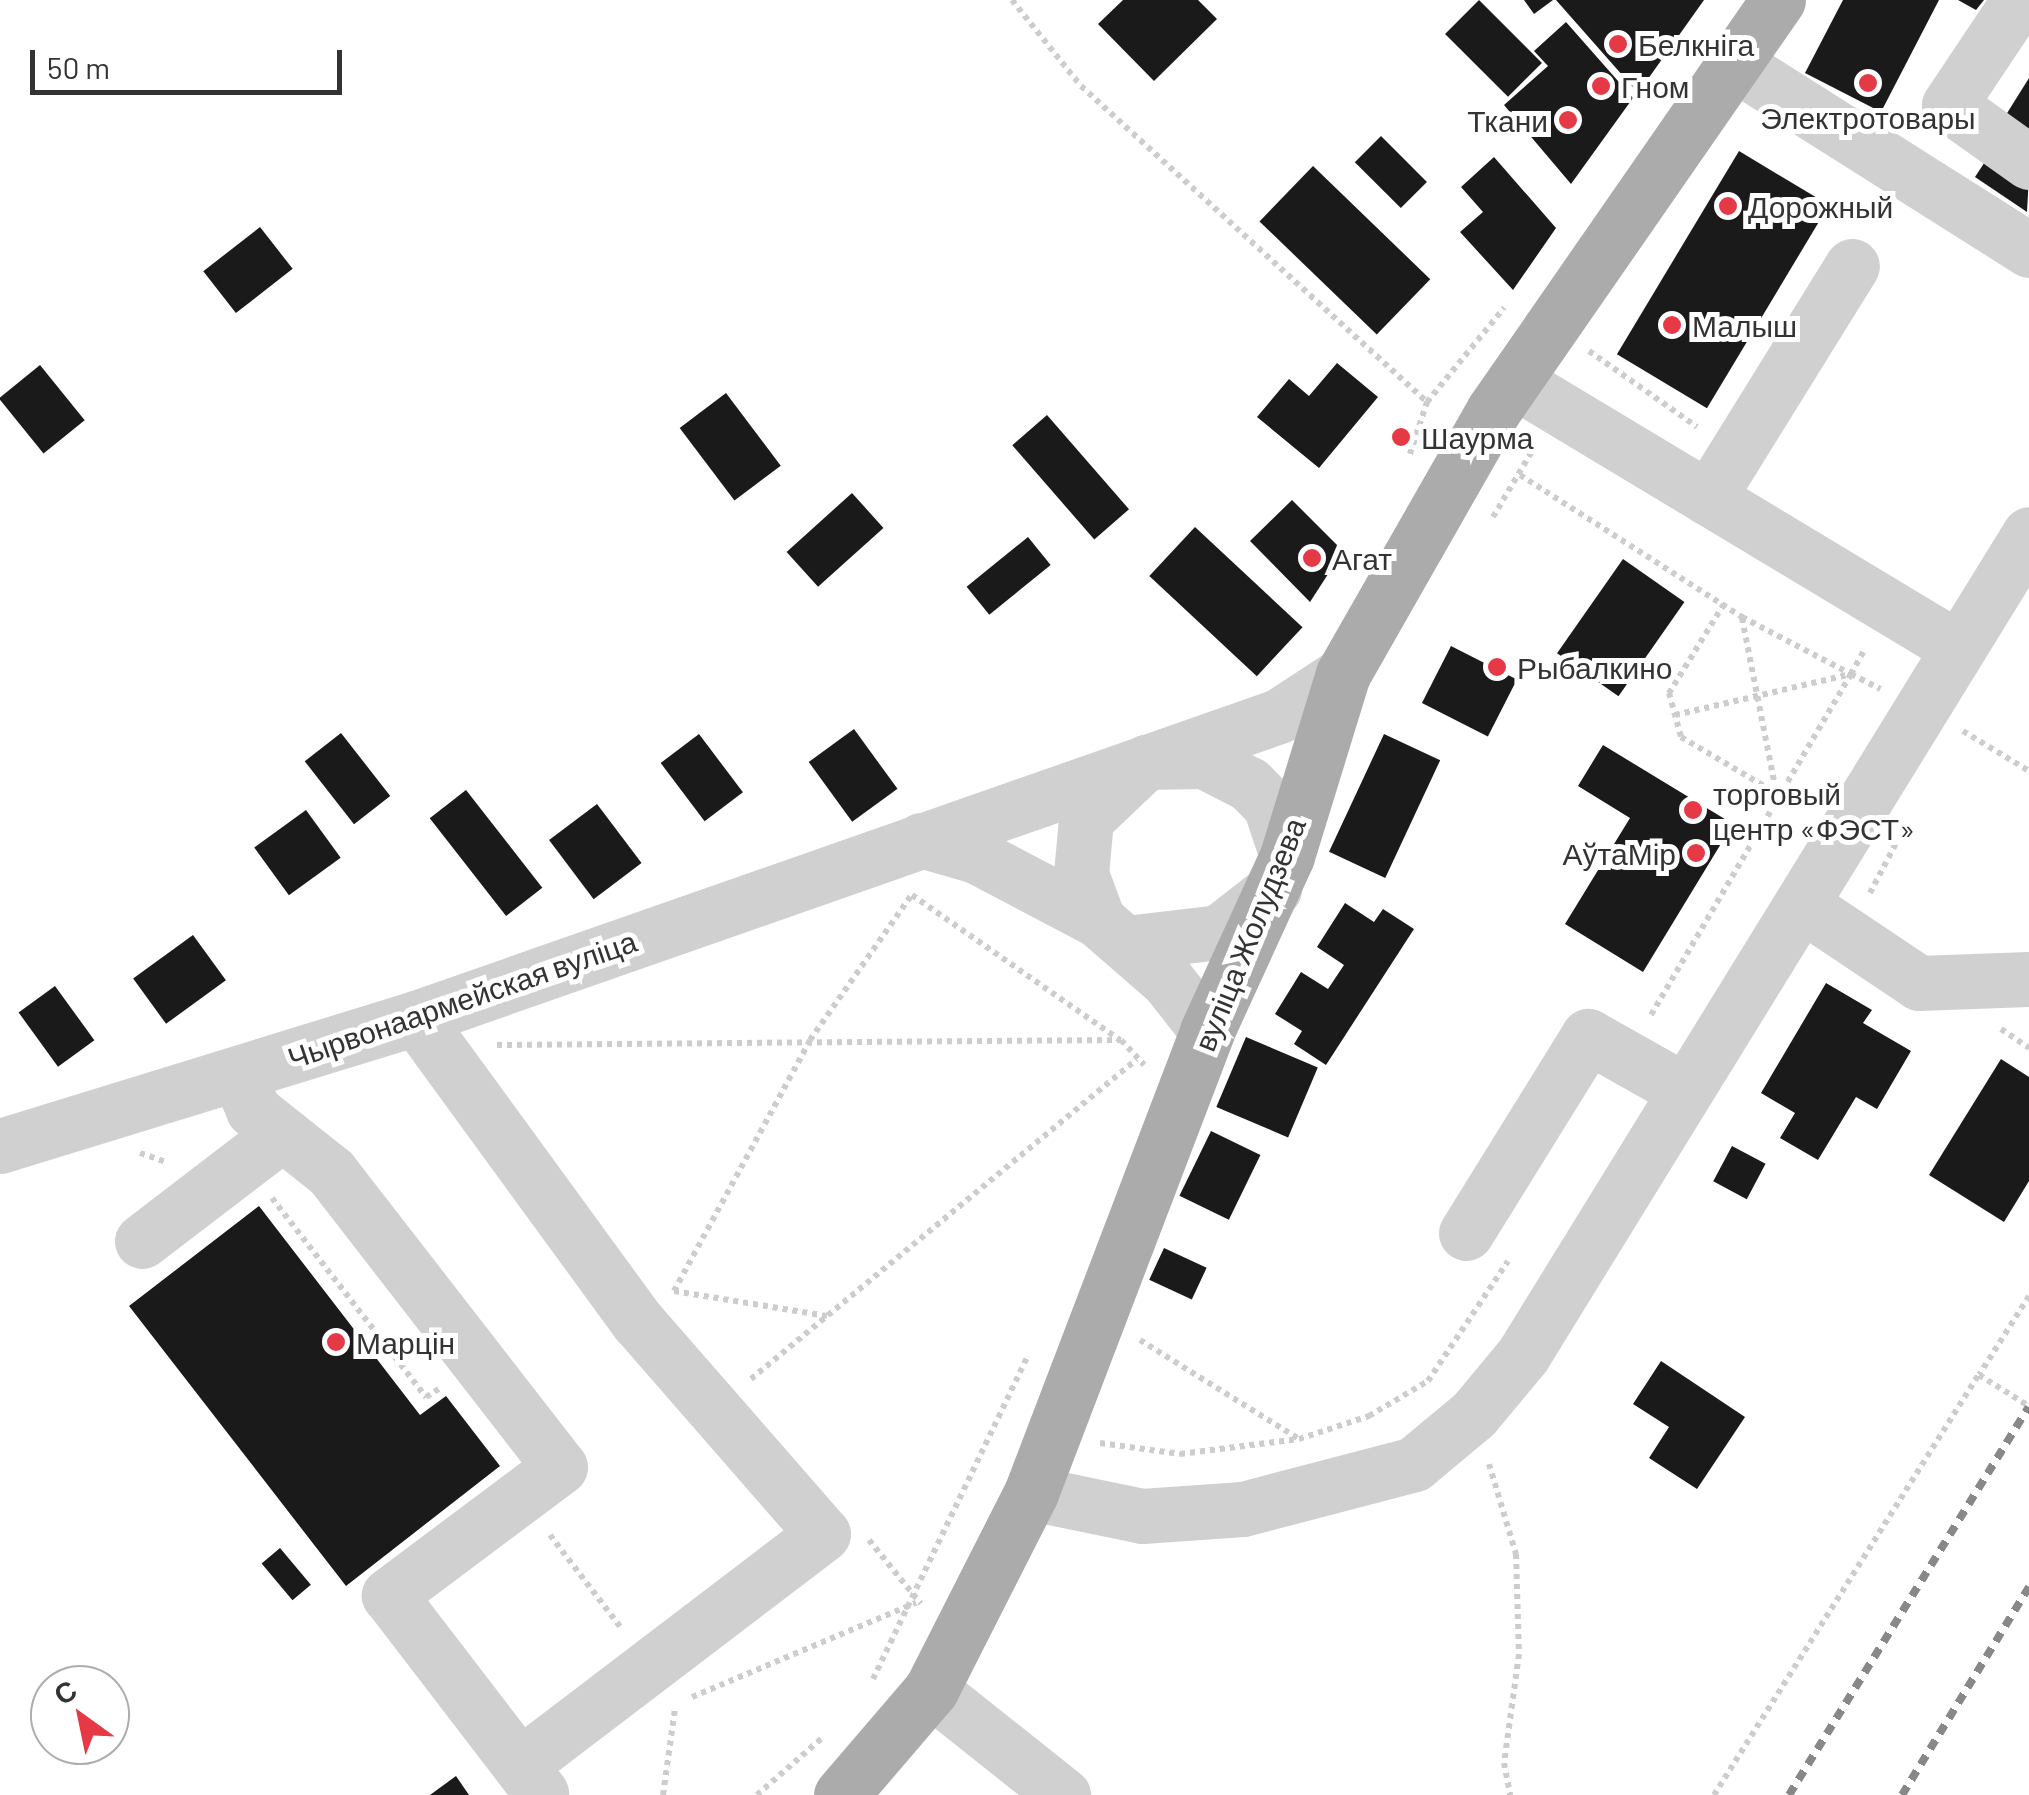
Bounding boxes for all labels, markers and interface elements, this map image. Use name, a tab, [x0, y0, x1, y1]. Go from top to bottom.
place label: Белкніга	[1638, 26, 1754, 62]
scale bar	[35, 30, 348, 92]
marker: Белкніга	[1607, 33, 1629, 55]
text: 50 m	[47, 49, 110, 85]
place label: Гном	[1621, 68, 1689, 104]
marker: Электротовары	[1857, 72, 1879, 94]
marker: Гном	[1590, 75, 1612, 97]
place label: Электротовары	[1760, 99, 1976, 135]
place label: Ткани	[1467, 102, 1548, 138]
marker: Ткани	[1557, 109, 1579, 131]
place label: Дорожный	[1748, 188, 1893, 224]
marker: Дорожный	[1717, 195, 1739, 217]
place label: Малыш	[1692, 307, 1797, 343]
marker: Малыш	[1661, 314, 1683, 336]
place label: Шаурма	[1421, 419, 1534, 455]
marker: Шаурма	[1390, 426, 1412, 448]
place label: Агат	[1332, 540, 1392, 576]
marker: Агат	[1301, 547, 1323, 569]
place label: Рыбалкино	[1517, 649, 1672, 685]
marker: Рыбалкино	[1486, 656, 1508, 678]
place label: торговый центр «ФЭСТ»	[1713, 775, 1915, 846]
marker: торговый центр «ФЭСТ»	[1682, 799, 1704, 821]
street label: вуліца Жолудзева	[1186, 812, 1312, 1056]
place label: АўтаМір	[1563, 835, 1676, 871]
marker: АўтаМір	[1685, 842, 1707, 864]
street label: Чырвонаармейская вуліца	[283, 922, 641, 1076]
place label: Марцін	[356, 1324, 455, 1360]
marker: Марцін	[325, 1331, 347, 1353]
north arrow	[30, 1665, 130, 1765]
text: С	[47, 1672, 82, 1711]

